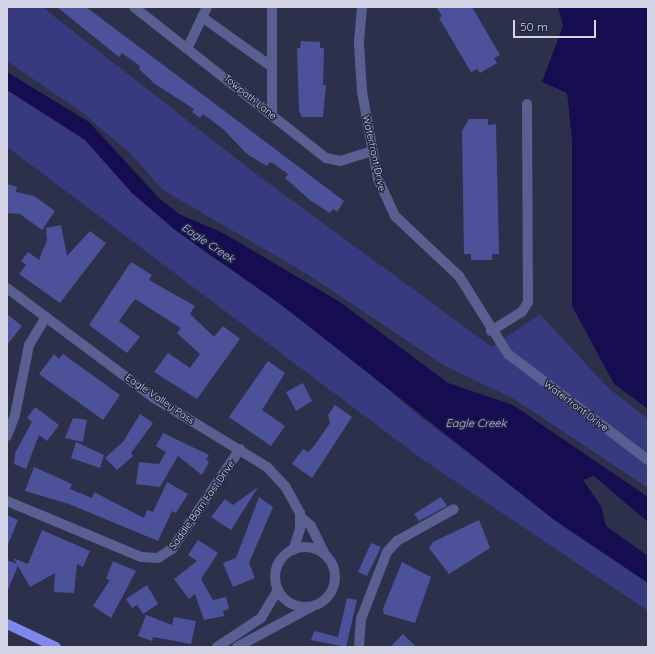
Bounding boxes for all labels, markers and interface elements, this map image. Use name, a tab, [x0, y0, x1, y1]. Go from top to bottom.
scale bar	[515, 12, 598, 38]
text: 50 m	[520, 19, 548, 34]
street label: Towpath Lane	[221, 72, 279, 122]
street label: Waterfront Drive	[360, 114, 388, 192]
water label: Eagle Creek	[179, 220, 237, 266]
street label: Eagle Valley Pass	[123, 371, 197, 427]
street label: Waterfront Drive	[541, 378, 611, 434]
water label: Eagle Creek	[446, 416, 506, 430]
street label: Saddle Barn East Drive	[167, 458, 237, 552]

